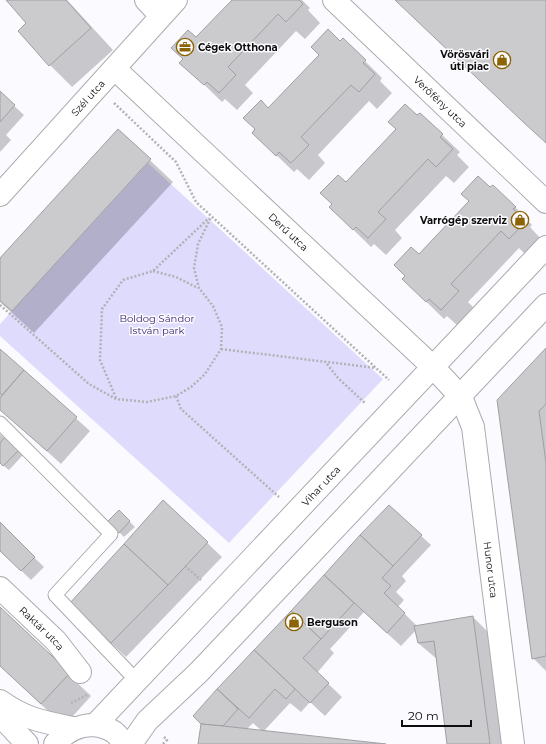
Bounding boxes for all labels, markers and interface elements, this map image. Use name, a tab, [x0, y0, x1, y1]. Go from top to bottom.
office icon: Cégek Otthona	[175, 37, 195, 57]
place label: Cégek Otthona	[198, 41, 278, 54]
place label: Vörösvári úti piac	[439, 48, 489, 73]
shop icon: Vörösvári úti piac	[492, 50, 512, 70]
street label: Verőfény utca	[411, 73, 469, 130]
street label: Szél utca	[68, 77, 108, 119]
street label: Derű utca	[266, 210, 311, 254]
shop icon: Varrógép szerviz	[510, 210, 530, 230]
place label: Varrógép szerviz	[419, 214, 508, 227]
park label: Boldog Sándor István park	[120, 312, 194, 337]
street label: Vihar utca	[299, 463, 343, 509]
street label: Hunor utca	[481, 541, 501, 599]
street label: Raktár utca	[16, 604, 67, 653]
shop icon: Berguson	[284, 612, 304, 632]
place label: Berguson	[307, 616, 358, 629]
scale bar	[402, 702, 471, 728]
text: 20 m	[408, 708, 439, 723]

